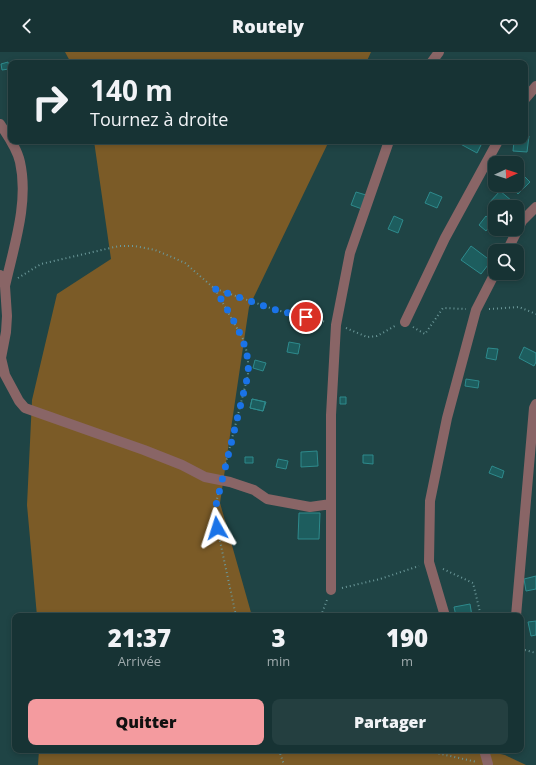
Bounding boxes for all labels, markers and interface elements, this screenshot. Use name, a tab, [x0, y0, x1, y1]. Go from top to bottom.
text: Routely	[232, 14, 304, 38]
icon: back	[16, 15, 38, 37]
icon: heart	[498, 15, 520, 37]
text: 140 m	[90, 71, 173, 109]
icon: right	[24, 76, 76, 128]
text: Tournez à droite	[90, 107, 228, 131]
north arrow	[488, 156, 524, 192]
map controls	[488, 156, 524, 280]
button: sound	[488, 200, 524, 236]
button: search	[488, 244, 524, 280]
pin	[289, 300, 323, 334]
icon: arrive	[295, 306, 317, 328]
position arrow	[196, 507, 238, 549]
text: 21:37	[108, 621, 171, 654]
text: 3	[271, 621, 286, 654]
text: 190	[386, 621, 428, 654]
text: Arrivée	[118, 652, 161, 670]
text: min	[267, 652, 290, 670]
text: m	[401, 652, 413, 670]
button: Quitter	[28, 699, 264, 745]
button: Partager	[272, 699, 508, 745]

